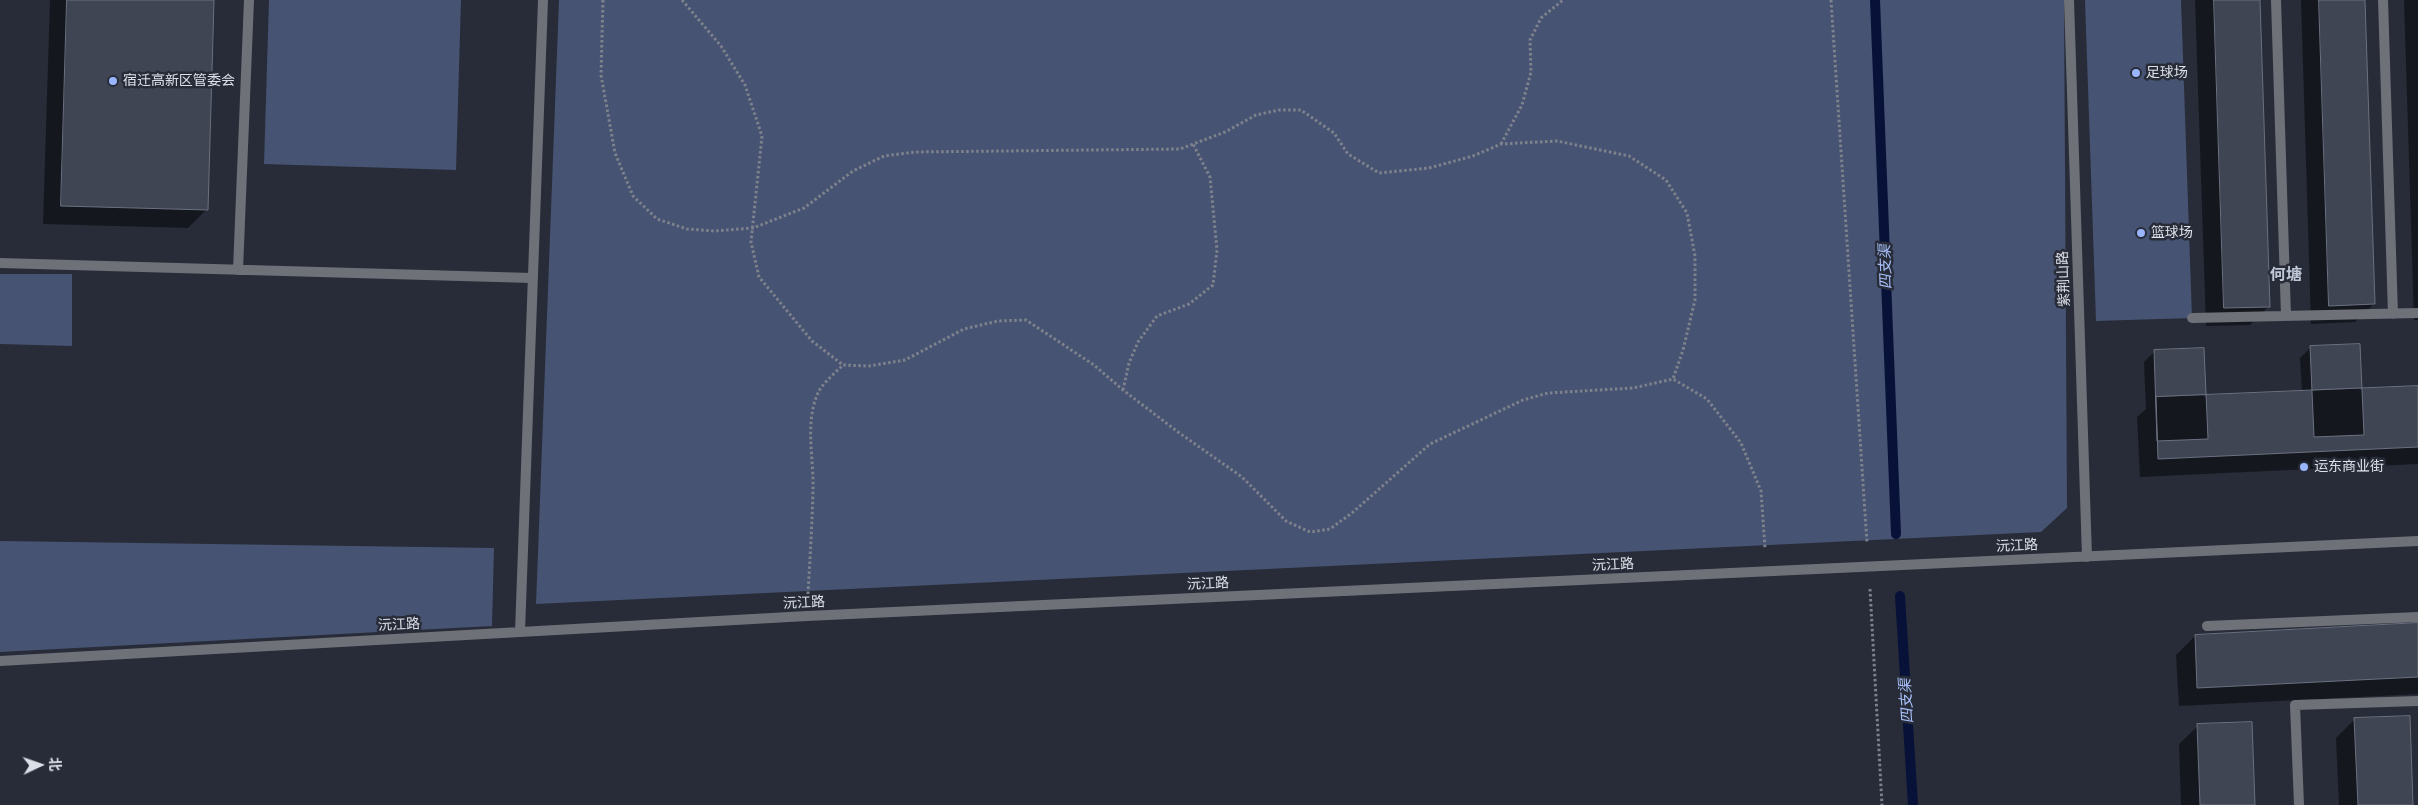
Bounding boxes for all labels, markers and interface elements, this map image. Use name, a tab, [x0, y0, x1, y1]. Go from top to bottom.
place label: 足球场	[2146, 65, 2188, 81]
marker: 足球场	[2130, 67, 2142, 79]
place label: 宿迁高新区管委会	[123, 73, 235, 89]
marker: 宿迁高新区管委会	[107, 75, 119, 87]
place label: 篮球场	[2151, 225, 2193, 241]
marker: 篮球场	[2135, 227, 2147, 239]
water label: 四支渠	[1876, 244, 1896, 290]
street label: 紫荆山路	[2055, 251, 2073, 307]
district label: 何塘	[2270, 265, 2302, 285]
place label: 运东商业街	[2314, 459, 2384, 475]
marker: 运东商业街	[2298, 461, 2310, 473]
street label: 沅江路	[1996, 537, 2038, 555]
street label: 沅江路	[1592, 556, 1634, 574]
street label: 沅江路	[1187, 575, 1229, 593]
street label: 沅江路	[783, 594, 825, 612]
street label: 沅江路	[378, 616, 420, 634]
water label: 四支渠	[1896, 678, 1918, 724]
north arrow	[15, 740, 65, 790]
text: 北	[46, 757, 64, 772]

